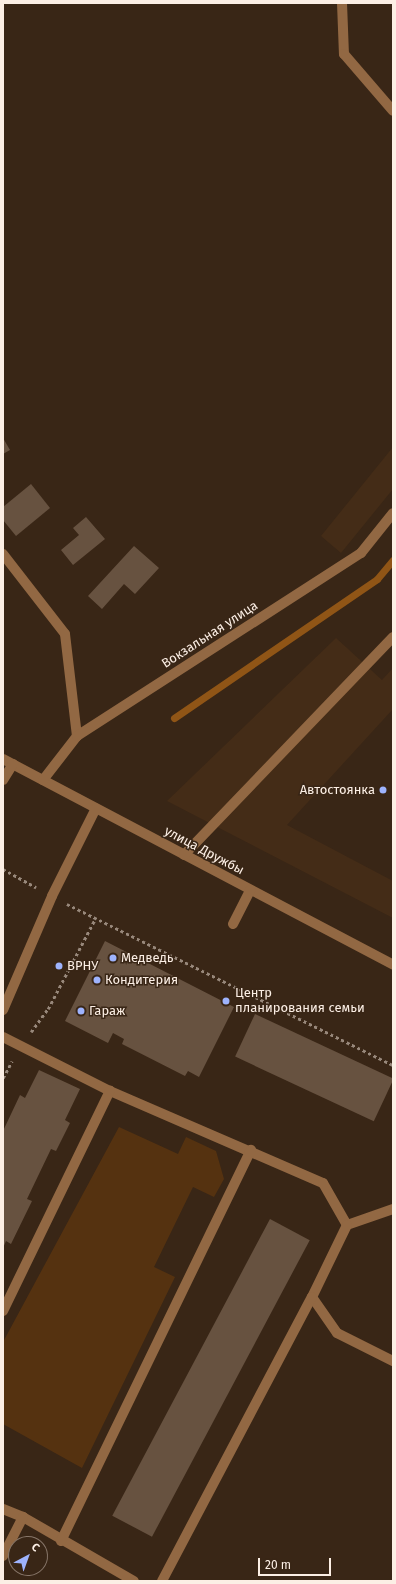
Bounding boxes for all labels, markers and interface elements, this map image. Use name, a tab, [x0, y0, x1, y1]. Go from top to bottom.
street label: Вокзальная улица	[159, 598, 261, 672]
place label: Автостоянка	[300, 782, 375, 798]
marker: Автостоянка	[378, 785, 388, 795]
street label: улица Дружбы	[161, 823, 247, 879]
place label: Медведь	[121, 950, 174, 966]
marker: Медведь	[108, 953, 118, 963]
place label: ВРНУ	[67, 958, 98, 974]
marker: ВРНУ	[54, 961, 64, 971]
place label: Кондитерия	[105, 972, 178, 988]
marker: Кондитерия	[92, 975, 102, 985]
place label: Центр планирования семьи	[235, 986, 365, 1017]
marker: Центр планирования семьи	[220, 995, 232, 1007]
place label: Гараж	[89, 1003, 125, 1019]
marker: Гараж	[76, 1006, 86, 1016]
north arrow	[8, 1536, 48, 1576]
text: С	[29, 1540, 42, 1554]
scale bar	[260, 1550, 333, 1576]
text: 20 m	[265, 1558, 291, 1572]

